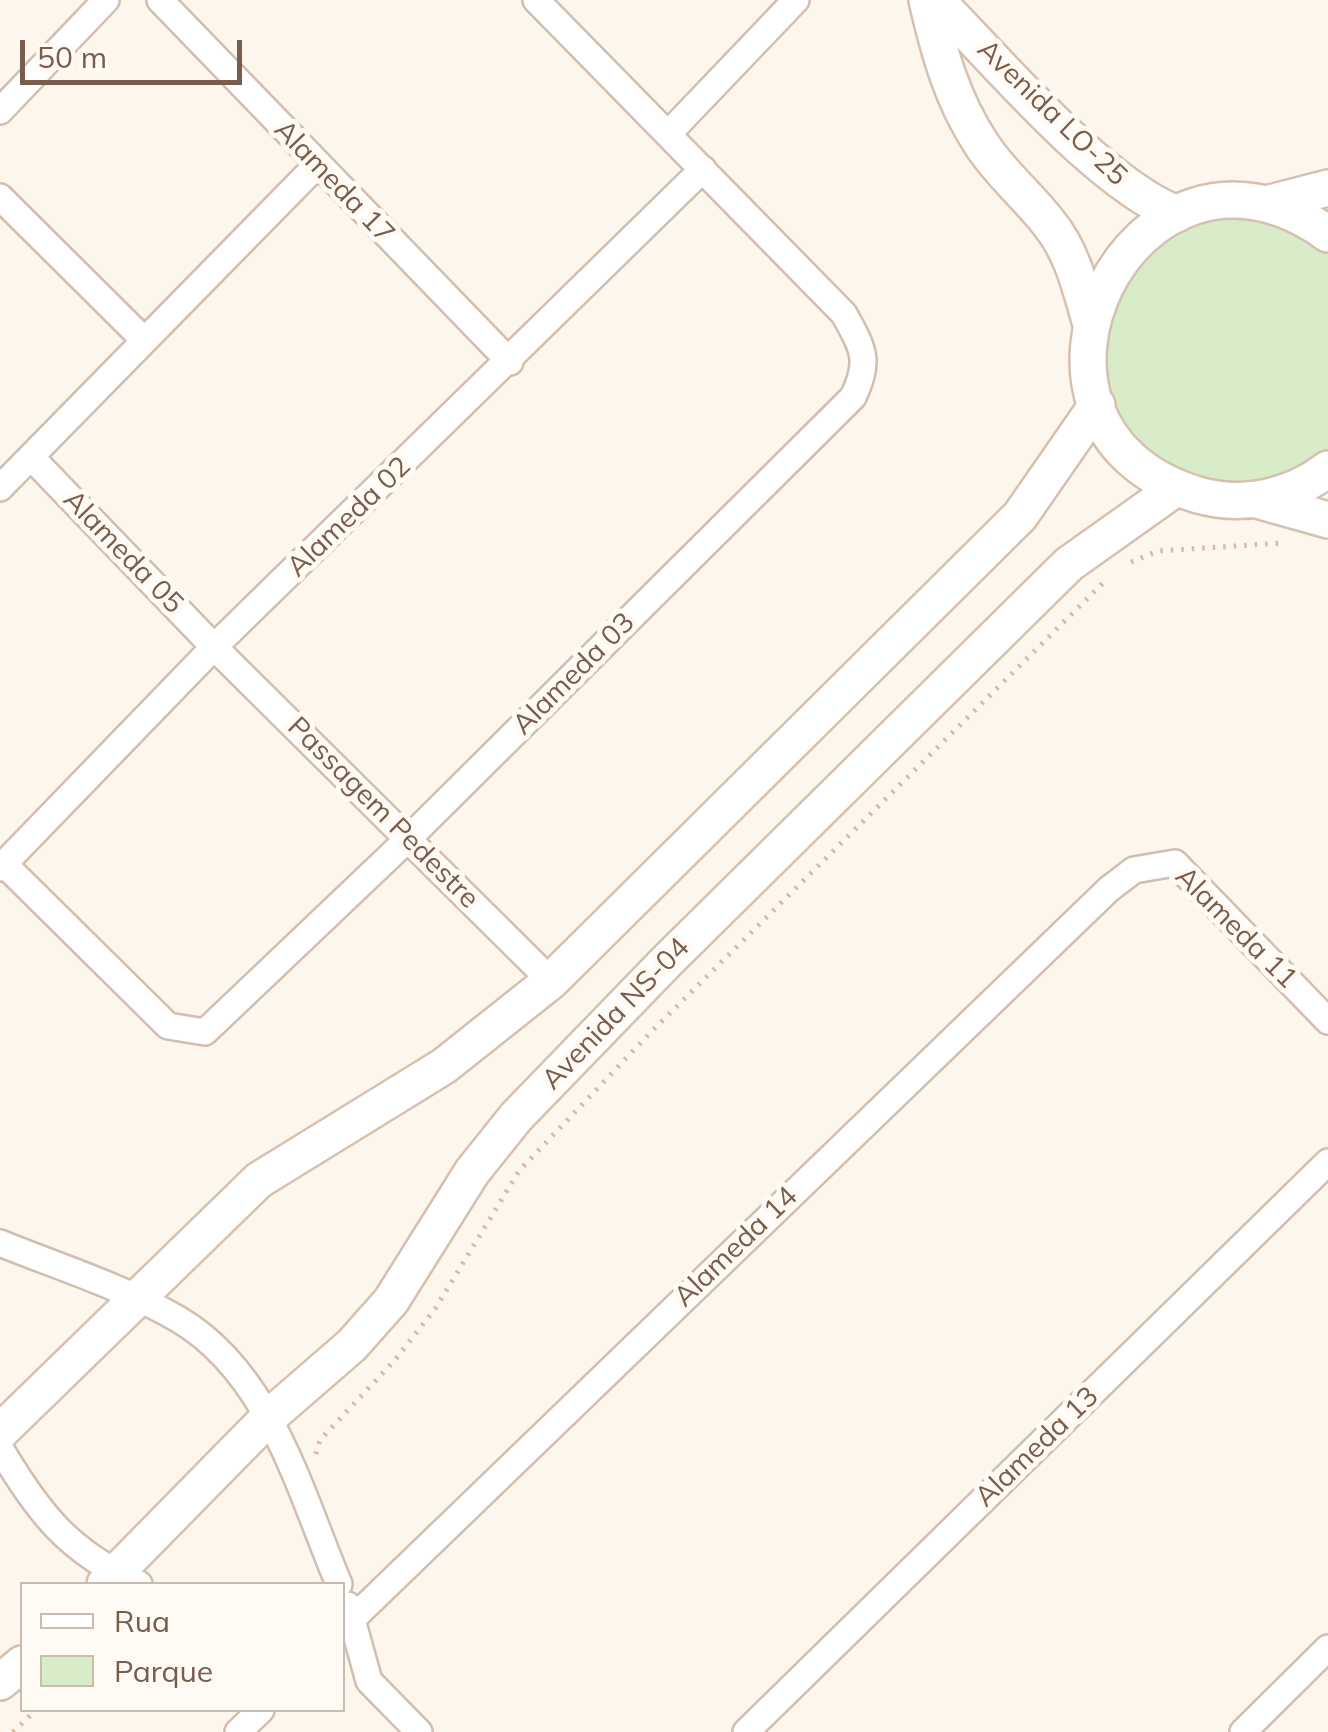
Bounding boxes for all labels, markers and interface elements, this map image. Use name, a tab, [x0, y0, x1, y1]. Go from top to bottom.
scale bar	[25, 20, 248, 82]
street label: Avenida LO-25	[970, 33, 1134, 193]
text: 50 m	[37, 38, 107, 76]
street label: Alameda 17	[267, 113, 401, 251]
street label: Alameda 02	[280, 450, 418, 584]
street label: Alameda 05	[56, 483, 190, 621]
street label: Alameda 03	[506, 606, 642, 742]
street label: Passagem Pedestre	[280, 710, 486, 916]
street label: Alameda 11	[1168, 860, 1304, 996]
street label: Avenida NS-04	[535, 931, 697, 1097]
street label: Alameda 14	[667, 1180, 805, 1314]
street label: Alameda 13	[968, 1380, 1106, 1514]
legend	[20, 1582, 345, 1712]
text: Rua	[114, 1602, 170, 1640]
text: Parque	[114, 1652, 213, 1690]

